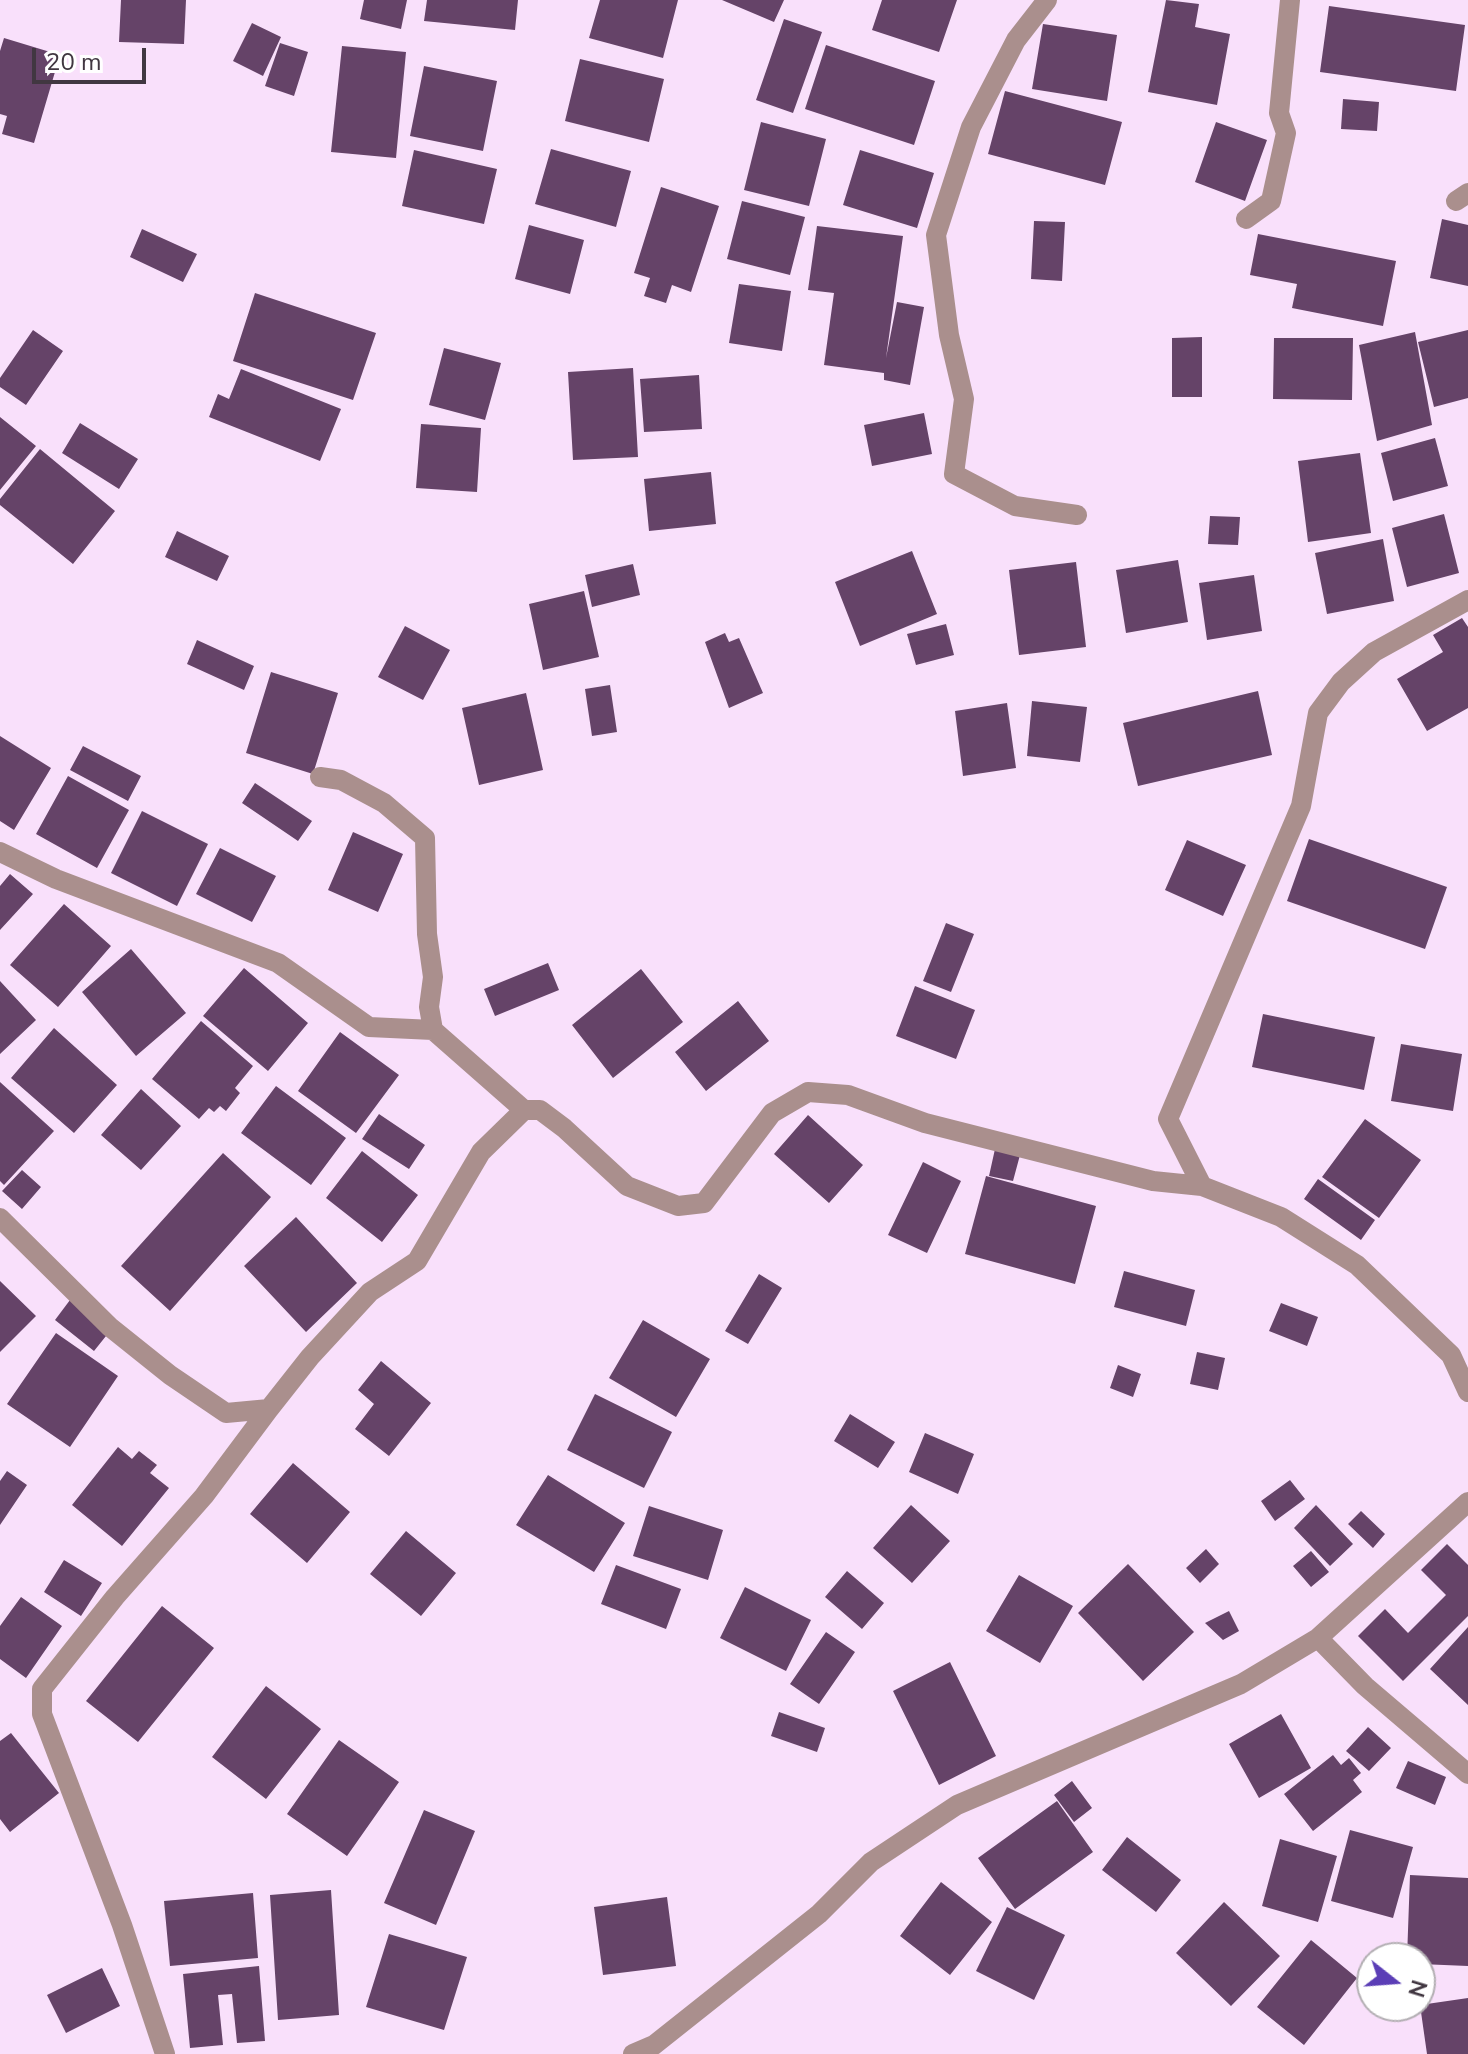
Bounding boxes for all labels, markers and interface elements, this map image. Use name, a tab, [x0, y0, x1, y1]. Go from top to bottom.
scale bar	[36, 32, 150, 82]
text: 20 m	[46, 46, 102, 78]
north arrow	[1356, 1942, 1436, 2022]
text: N	[1400, 1976, 1434, 2001]

